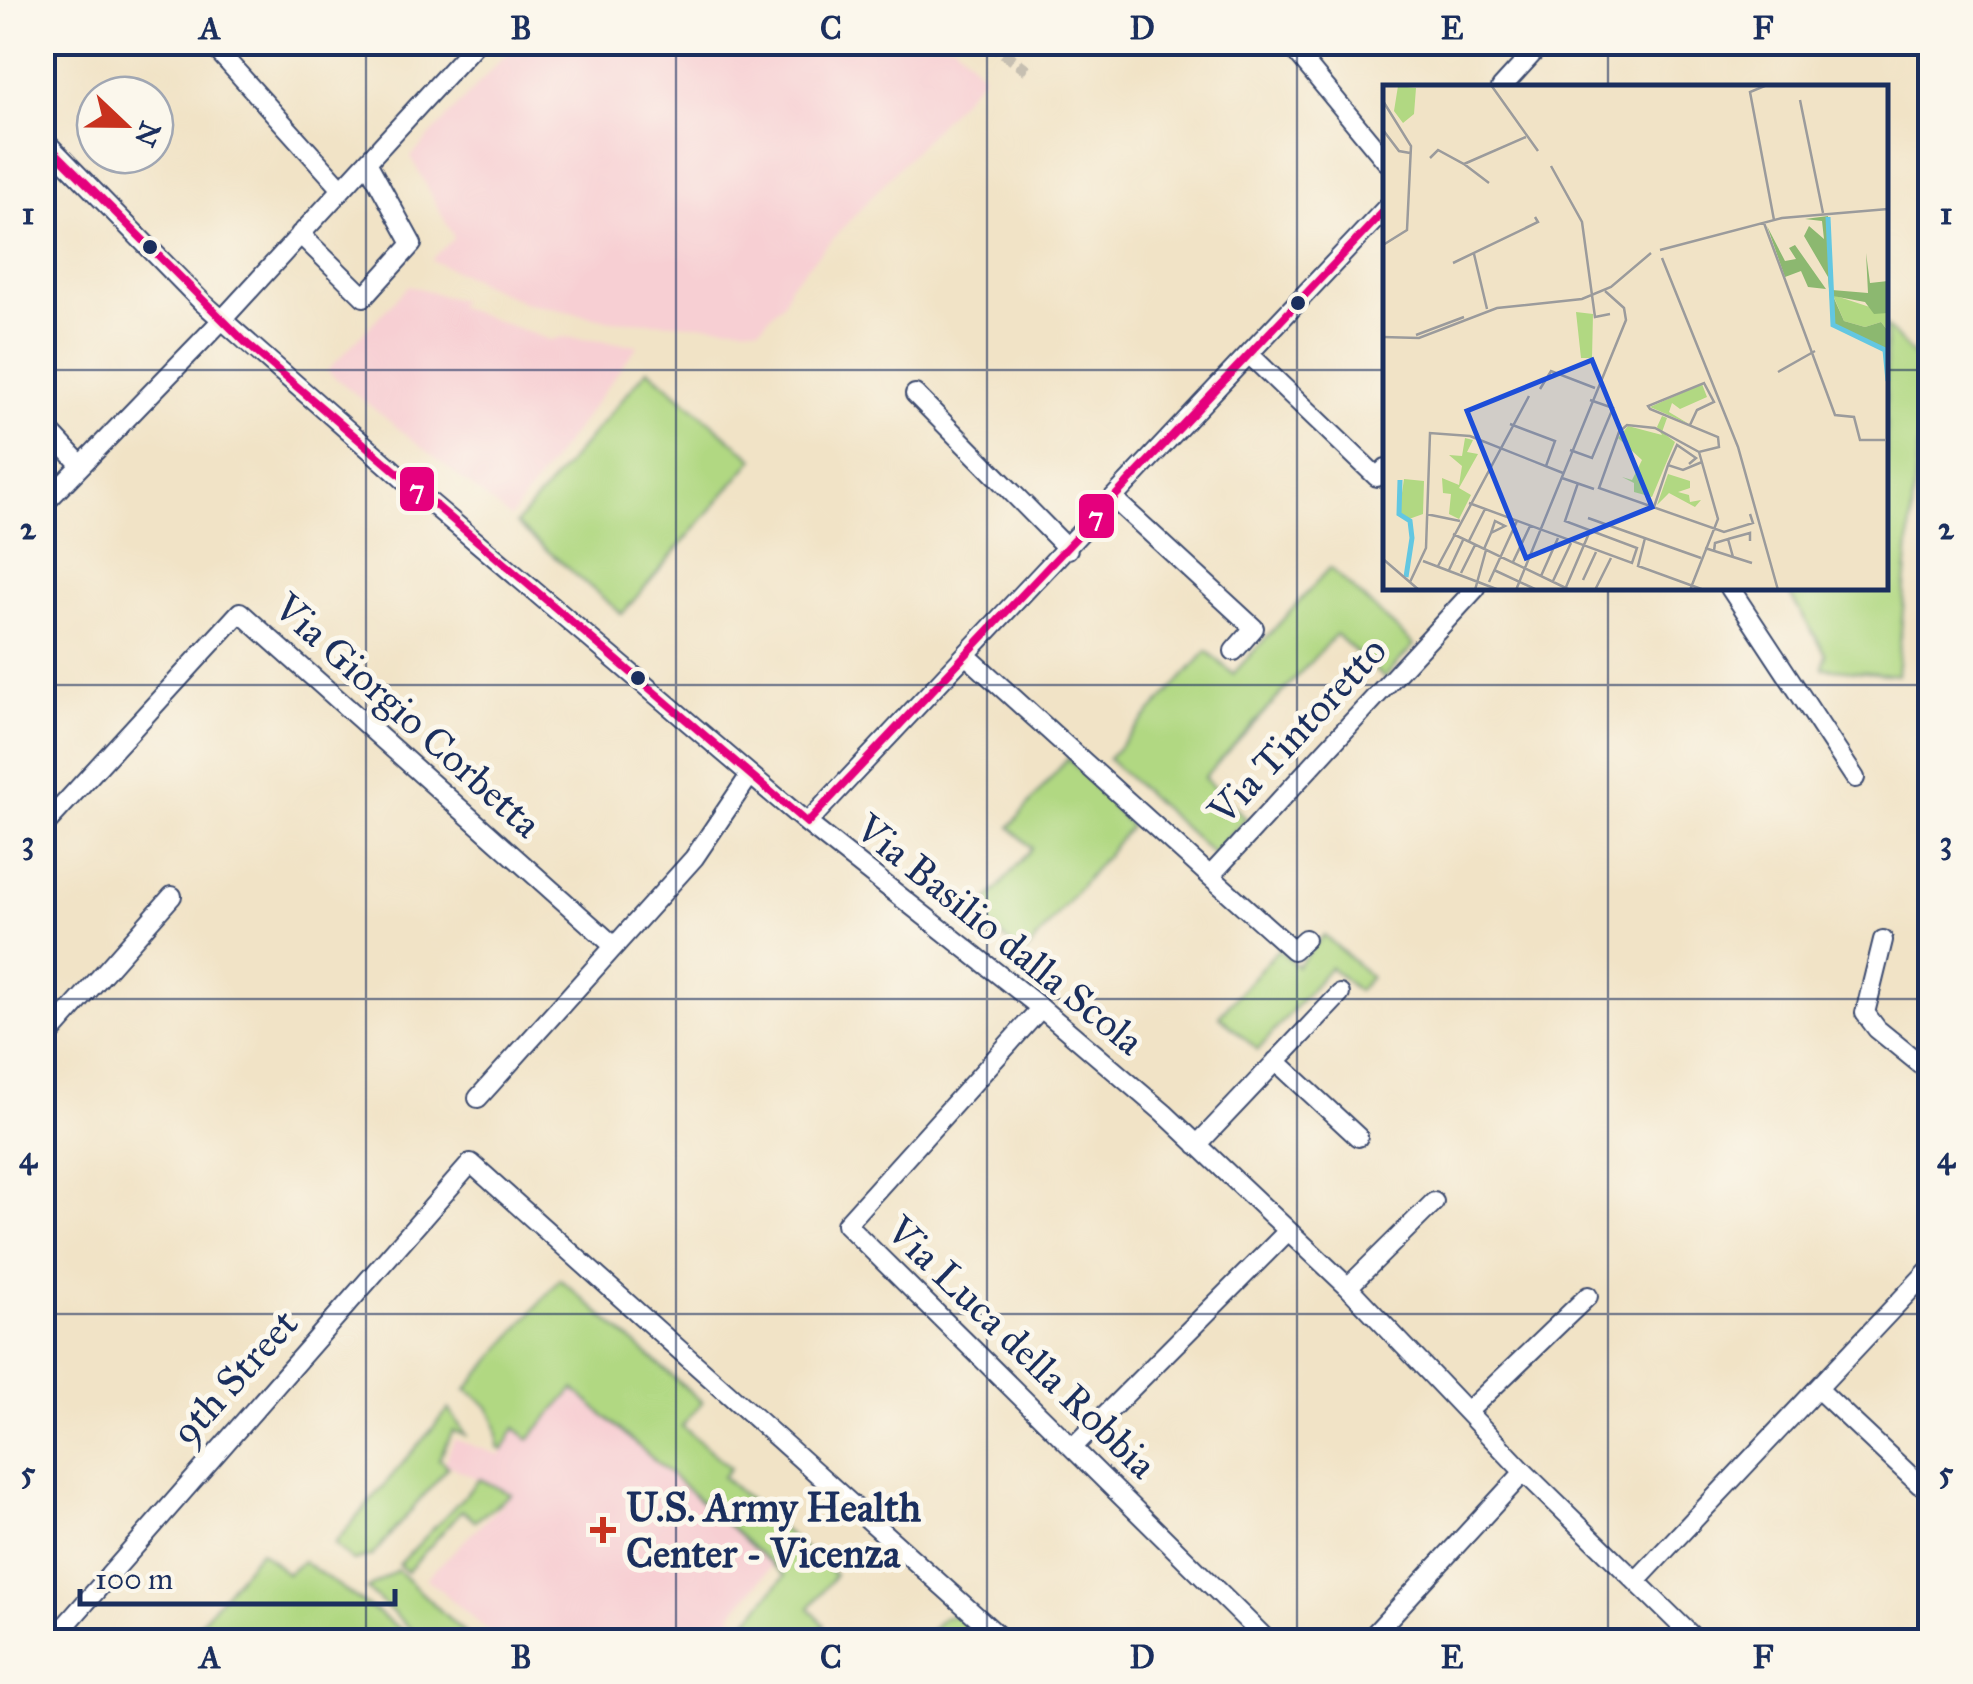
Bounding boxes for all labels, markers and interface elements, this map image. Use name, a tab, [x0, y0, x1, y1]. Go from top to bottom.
text: A	[197, 9, 221, 48]
text: B	[510, 9, 532, 48]
text: C	[820, 9, 842, 48]
text: D	[1129, 9, 1155, 48]
text: E	[1441, 9, 1464, 48]
text: F	[1753, 9, 1774, 48]
north arrow	[75, 75, 175, 175]
inset map	[1383, 85, 1888, 590]
text: N	[127, 117, 168, 152]
text: 1	[22, 194, 35, 233]
text: 1	[1940, 194, 1953, 233]
unlabelled marker	[140, 237, 160, 257]
unlabelled marker	[1288, 293, 1308, 313]
line badge: 7	[398, 465, 436, 513]
text: 7	[410, 472, 425, 507]
line badge: 7	[1077, 492, 1116, 540]
text: 7	[1089, 499, 1104, 534]
text: 2	[20, 509, 37, 548]
text: 2	[1938, 509, 1955, 548]
street label: Via Giorgio Corbetta	[263, 582, 551, 848]
street label: Via Tintoretto	[1197, 626, 1397, 835]
unlabelled marker	[628, 668, 648, 688]
street label: Via Basilio dalla Scola	[845, 803, 1153, 1065]
text: 3	[22, 823, 34, 862]
text: 3	[1940, 823, 1952, 862]
text: 4	[19, 1138, 38, 1177]
text: 4	[1937, 1138, 1956, 1177]
street label: Via Luca della Robbia	[876, 1205, 1167, 1489]
street label: 9th Street	[161, 1299, 308, 1455]
text: 5	[21, 1453, 36, 1492]
text: 5	[1939, 1453, 1954, 1492]
place label: U.S. Army Health Center - Vicenza	[626, 1483, 922, 1578]
marker: U.S. Army Health Center - Vicenza	[590, 1517, 616, 1543]
scale bar	[80, 1544, 395, 1606]
text: 100 m	[95, 1561, 173, 1597]
text: A	[197, 1638, 221, 1677]
text: B	[510, 1638, 532, 1677]
text: C	[820, 1638, 842, 1677]
text: D	[1129, 1638, 1155, 1677]
text: E	[1441, 1638, 1464, 1677]
text: F	[1753, 1638, 1774, 1677]

